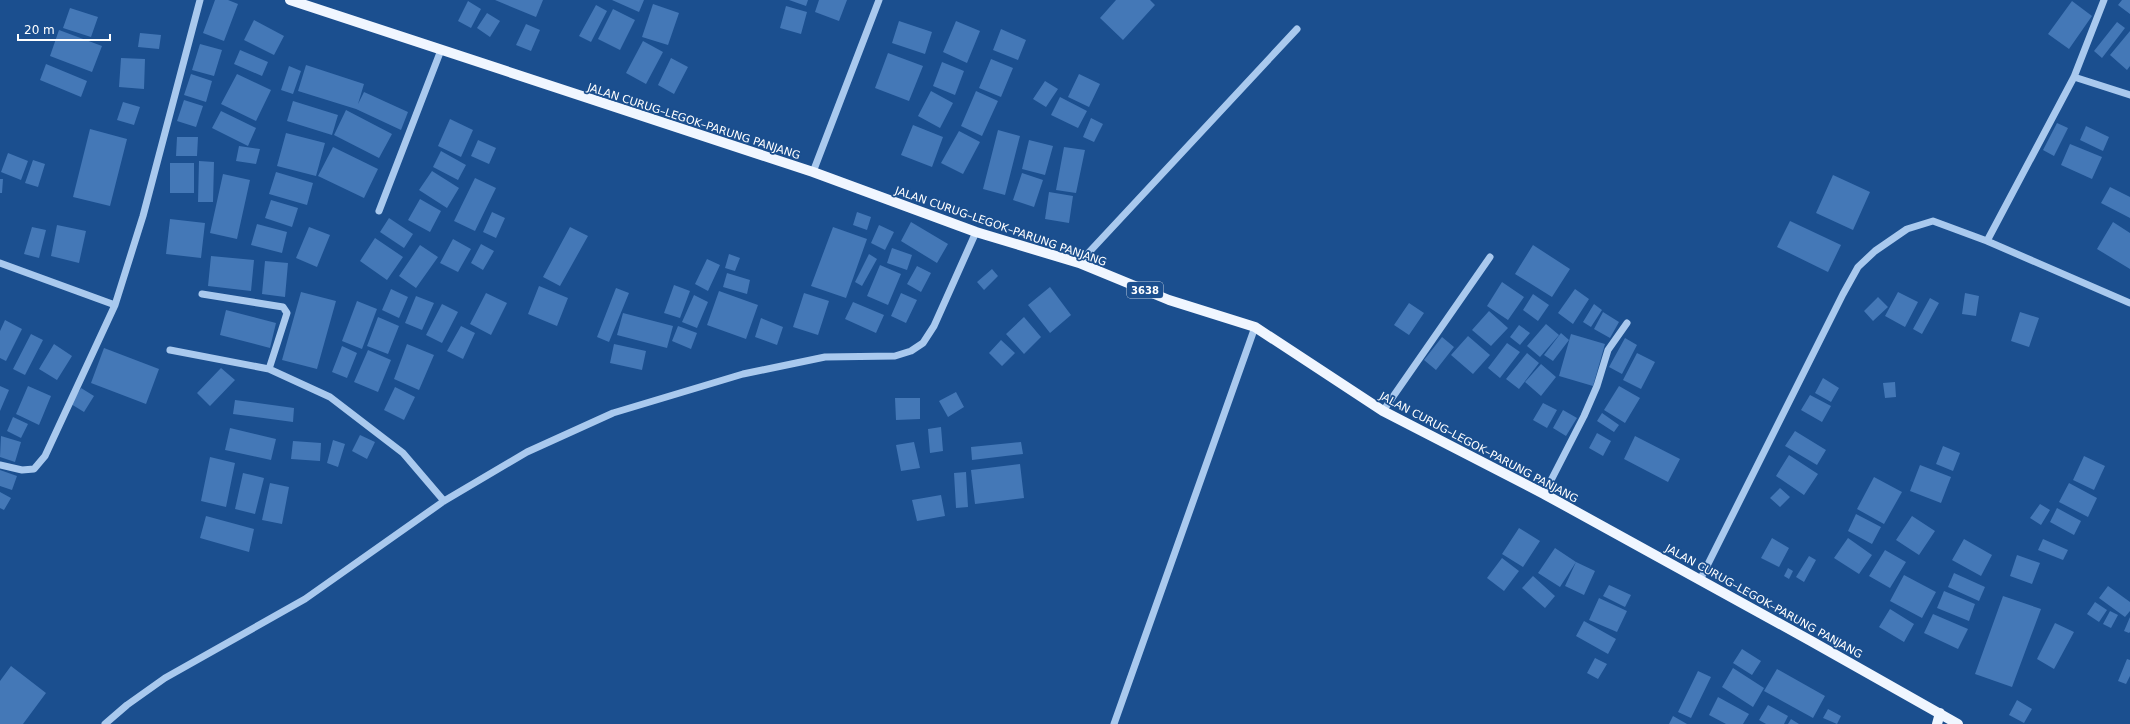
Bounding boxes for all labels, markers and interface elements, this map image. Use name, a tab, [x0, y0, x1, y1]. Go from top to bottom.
scale bar	[18, 16, 110, 42]
text: 20 m	[24, 23, 55, 37]
street label: JALAN CURUG–LEGOK–PARUNG PANJANG	[585, 81, 802, 162]
street label: JALAN CURUG–LEGOK–PARUNG PANJANG	[892, 184, 1108, 269]
road number: 3638	[1127, 282, 1163, 298]
street label: JALAN CURUG–LEGOK–PARUNG PANJANG	[1376, 389, 1580, 506]
street label: JALAN CURUG–LEGOK–PARUNG PANJANG	[1662, 541, 1864, 661]

